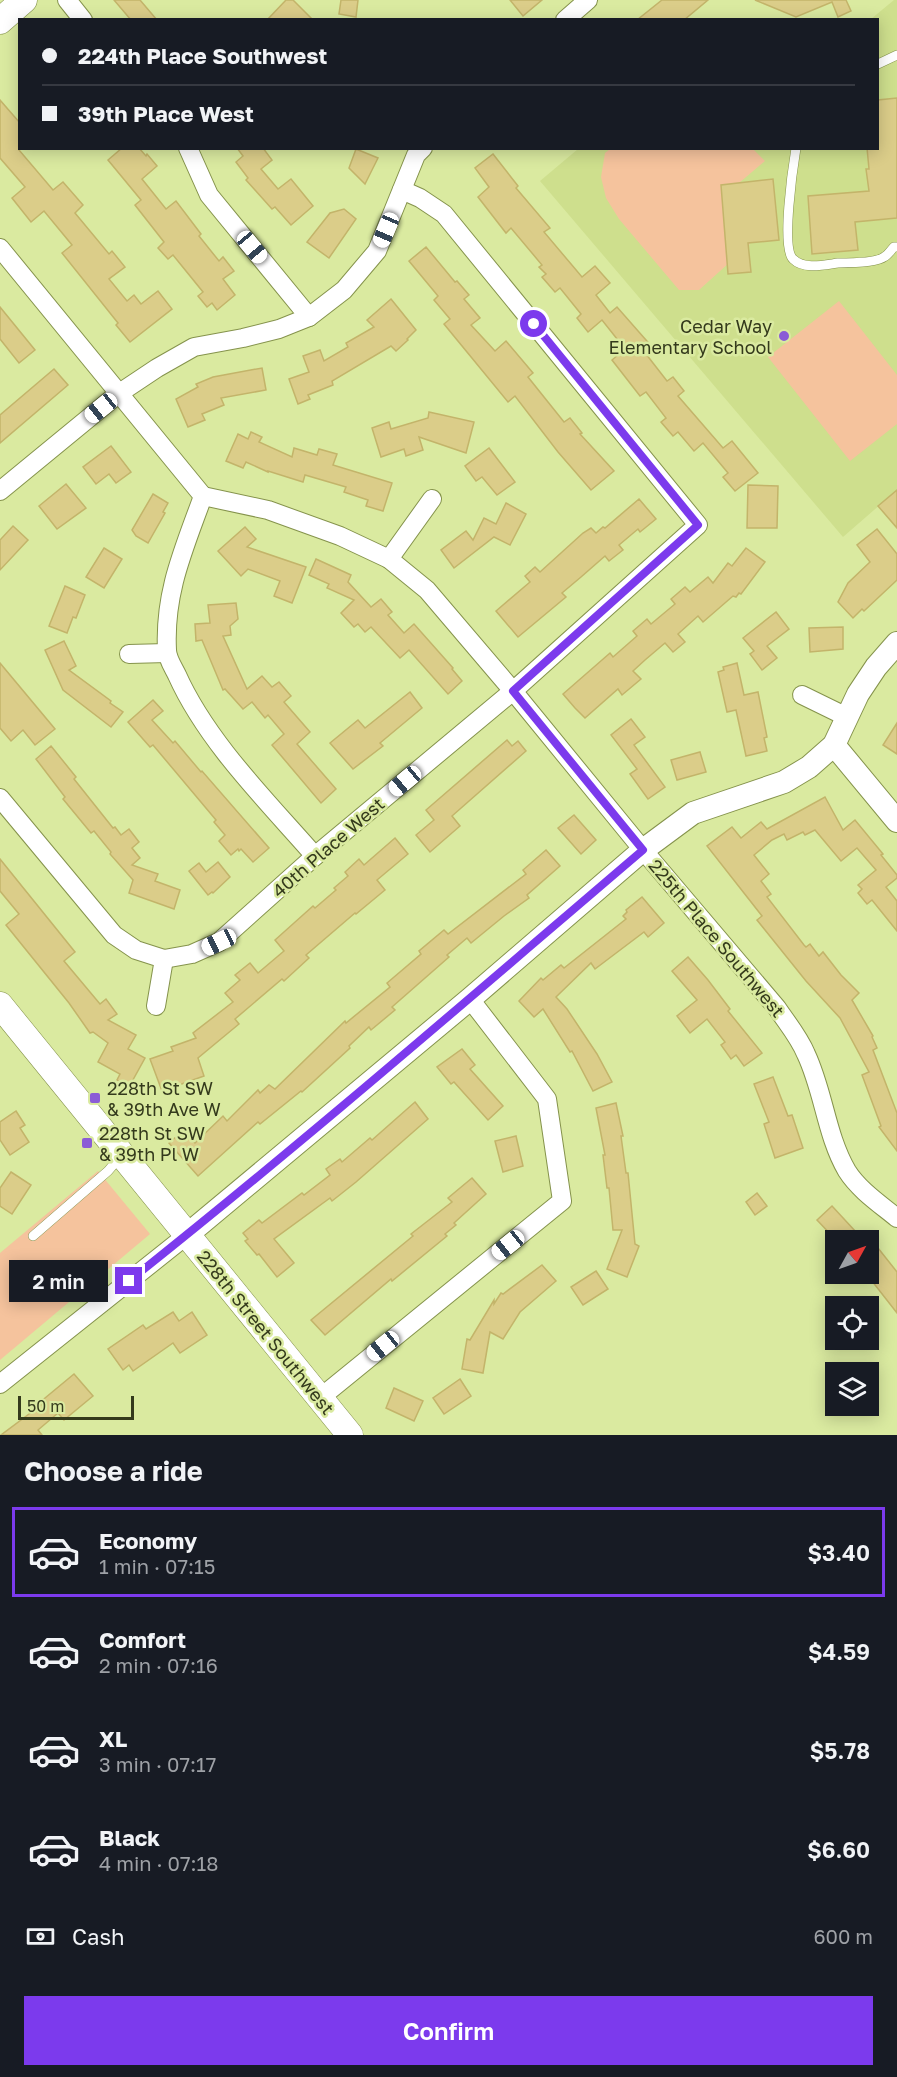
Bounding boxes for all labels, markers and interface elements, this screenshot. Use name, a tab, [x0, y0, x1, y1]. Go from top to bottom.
text: 224th Place Southwest	[78, 42, 327, 69]
text: 39th Place West	[78, 100, 254, 127]
car	[371, 210, 401, 250]
car	[234, 227, 270, 267]
route start	[520, 310, 547, 337]
place label: Cedar Way Elementary School	[608, 315, 772, 358]
marker: Cedar Way Elementary School	[777, 329, 791, 343]
car	[81, 390, 121, 426]
car	[385, 763, 425, 799]
street label: 40th Place West	[268, 792, 388, 902]
street label: 225th Place Southwest	[644, 855, 790, 1021]
car	[199, 926, 239, 958]
place label: 228th St SW & 39th Ave W	[107, 1077, 221, 1120]
marker: 228th St SW & 39th Ave W	[88, 1091, 102, 1105]
place label: 228th St SW & 39th Pl W	[99, 1122, 205, 1165]
marker: 228th St SW & 39th Pl W	[80, 1136, 94, 1150]
car	[488, 1227, 528, 1263]
north arrow	[825, 1230, 879, 1284]
map controls	[825, 1230, 879, 1416]
street label: 228th Street Southwest	[193, 1245, 339, 1419]
callout: 2 min	[9, 1260, 108, 1302]
route end	[115, 1267, 142, 1294]
text: 2 min	[33, 1269, 85, 1293]
button: locate	[825, 1296, 879, 1350]
car	[363, 1328, 403, 1364]
button: layers	[825, 1362, 879, 1416]
scale bar	[18, 1393, 134, 1420]
text: 50 m	[27, 1396, 64, 1416]
text: Choose a ride	[24, 1455, 203, 1487]
icon: car	[27, 1525, 81, 1579]
text: Economy	[99, 1527, 197, 1554]
text: $3.40	[808, 1539, 870, 1566]
text: 1 min · 07:15	[99, 1554, 215, 1578]
icon: car	[27, 1624, 81, 1678]
text: Comfort	[99, 1626, 186, 1653]
text: $4.59	[808, 1638, 870, 1665]
text: 2 min · 07:16	[99, 1653, 218, 1677]
icon: car	[27, 1723, 81, 1777]
text: XL	[99, 1725, 127, 1752]
text: $5.78	[810, 1737, 870, 1764]
text: 3 min · 07:17	[99, 1752, 216, 1776]
icon: car	[27, 1822, 81, 1876]
text: Black	[99, 1824, 160, 1851]
text: $6.60	[807, 1836, 870, 1863]
text: 4 min · 07:18	[99, 1851, 218, 1875]
icon: cash	[24, 1920, 57, 1953]
text: Cash	[72, 1923, 125, 1950]
text: 600 m	[813, 1924, 873, 1948]
button: Confirm	[24, 1996, 873, 2065]

